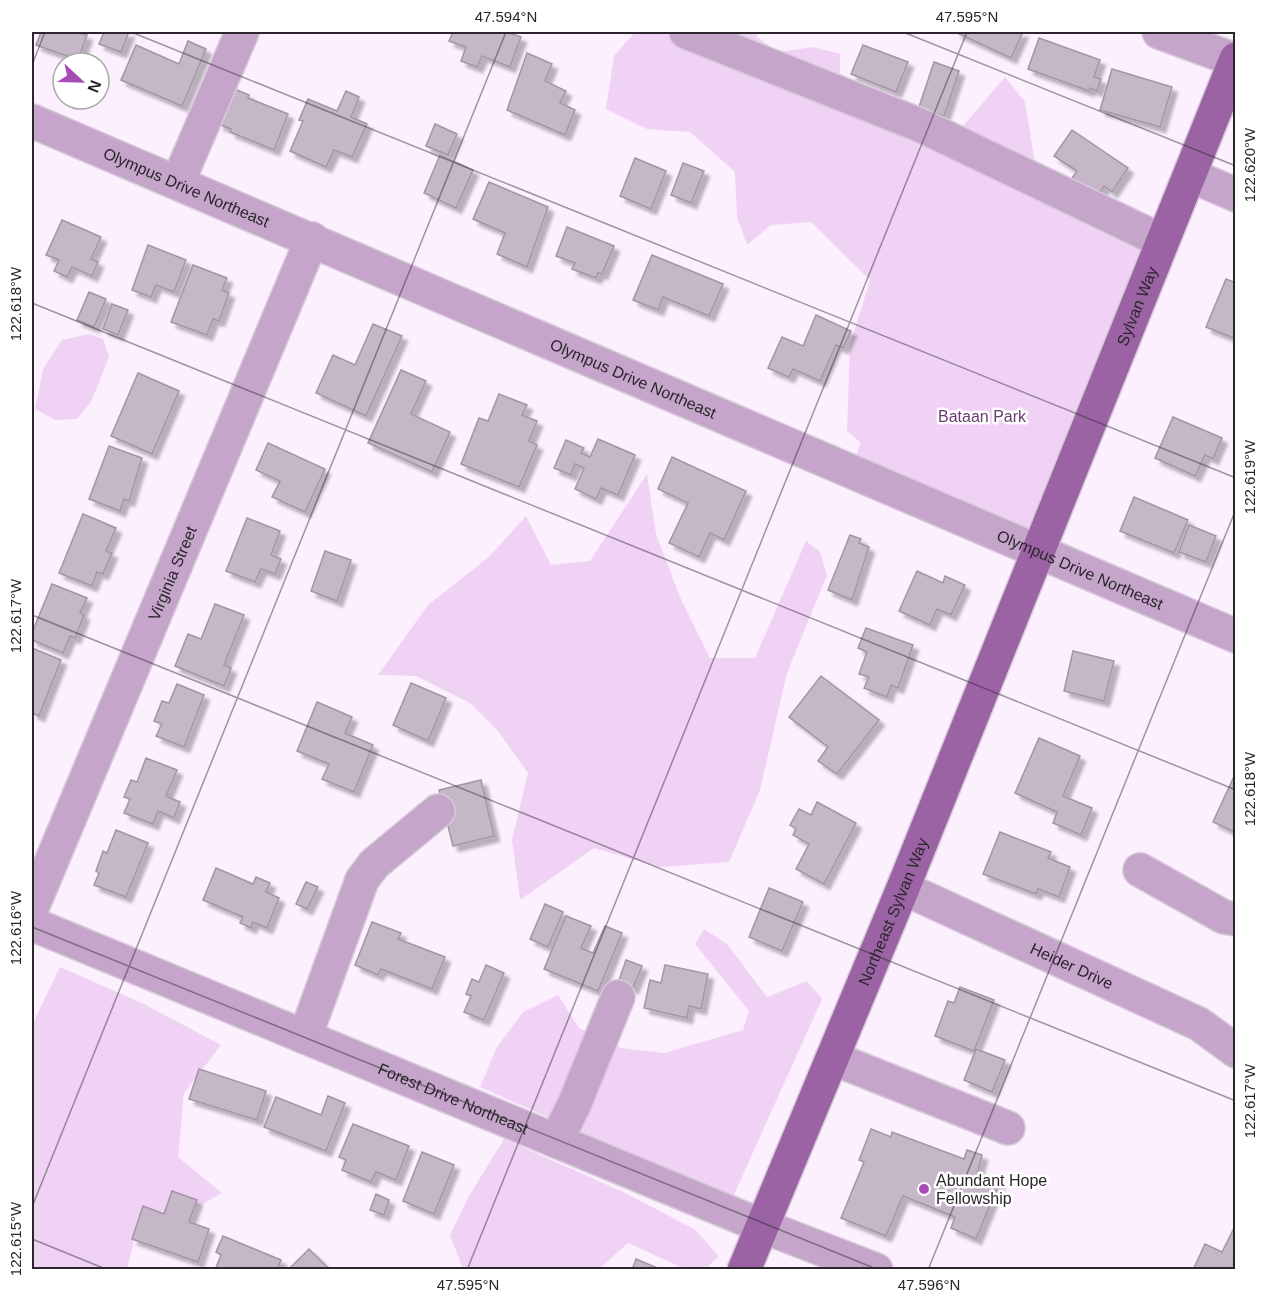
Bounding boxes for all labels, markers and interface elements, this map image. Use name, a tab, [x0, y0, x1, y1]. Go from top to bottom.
text: 47.594°N	[475, 8, 537, 25]
text: 47.595°N	[936, 8, 998, 25]
north arrow	[51, 51, 111, 111]
text: N	[84, 78, 104, 95]
text: 122.620°W	[1241, 127, 1258, 202]
street label: Olympus Drive Northeast	[101, 145, 272, 231]
street label: Sylvan Way	[1114, 264, 1161, 348]
text: 122.618°W	[7, 266, 24, 341]
street label: Olympus Drive Northeast	[548, 336, 719, 422]
park label: Bataan Park	[938, 408, 1027, 425]
text: 122.619°W	[1241, 439, 1258, 514]
street label: Virginia Street	[145, 523, 200, 623]
street label: Olympus Drive Northeast	[994, 527, 1166, 613]
text: 122.617°W	[7, 578, 24, 653]
text: 122.618°W	[1241, 751, 1258, 826]
street label: Northeast Sylvan Way	[855, 836, 931, 988]
text: 122.616°W	[7, 890, 24, 965]
street label: Heider Drive	[1028, 940, 1116, 992]
street label: Forest Drive Northeast	[376, 1060, 531, 1138]
text: 122.617°W	[1241, 1063, 1258, 1138]
place label: Abundant Hope Fellowship	[936, 1172, 1047, 1207]
marker: Abundant Hope Fellowship	[917, 1182, 931, 1196]
text: 122.615°W	[7, 1201, 24, 1276]
text: 47.595°N	[437, 1276, 499, 1293]
text: 47.596°N	[898, 1276, 960, 1293]

